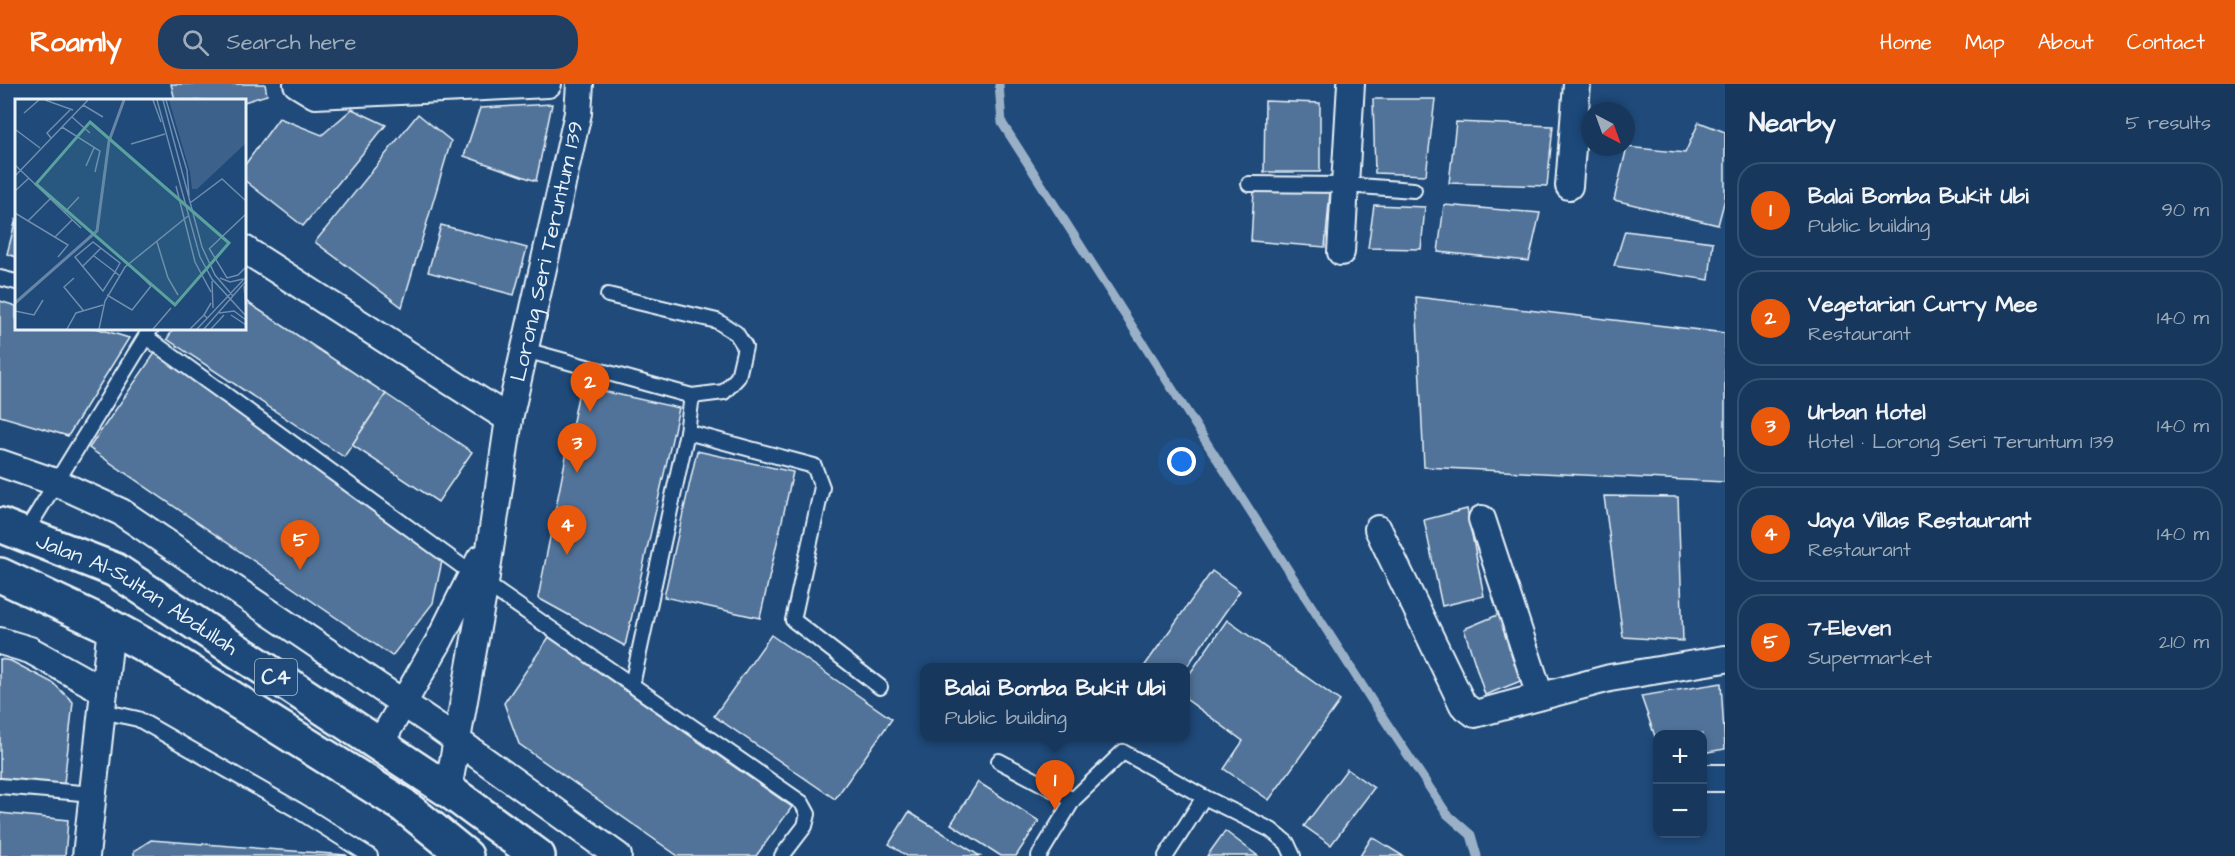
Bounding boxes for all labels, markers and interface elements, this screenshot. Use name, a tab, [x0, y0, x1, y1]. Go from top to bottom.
search box	[158, 15, 578, 69]
text: Roamly	[30, 23, 122, 62]
icon: search	[179, 26, 212, 59]
text: Search here	[227, 27, 356, 58]
text: Home	[1880, 28, 1932, 57]
text: Map	[1965, 28, 2005, 57]
text: About	[2038, 28, 2094, 57]
text: Contact	[2127, 28, 2205, 57]
inset map	[15, 99, 246, 330]
north arrow	[1581, 102, 1635, 156]
text: Nearby	[1749, 105, 1836, 141]
text: 5 results	[2126, 109, 2211, 137]
street label: Lorong Seri Teruntum 139	[502, 118, 591, 384]
text: Balai Bomba Bukit Ubi	[1808, 181, 2029, 212]
text: 1	[1769, 196, 1772, 224]
text: 90 m	[2161, 196, 2209, 224]
text: Public building	[1808, 212, 1930, 240]
text: Vegetarian Curry Mee	[1808, 289, 2037, 320]
text: 2	[1765, 304, 1776, 332]
text: 140 m	[2157, 304, 2209, 332]
text: Restaurant	[1808, 320, 1911, 348]
pin: 2	[570, 362, 610, 412]
text: Urban Hotel	[1808, 397, 1926, 428]
text: 3	[1765, 412, 1776, 440]
text: 140 m	[2157, 412, 2209, 440]
pin: 3	[558, 424, 596, 473]
text: Hotel · Lorong Seri Teruntum 139	[1808, 428, 2114, 456]
your location	[1167, 447, 1196, 476]
text: Jaya Villas Restaurant	[1808, 505, 2031, 536]
pin: 4	[548, 506, 586, 555]
pin: 5	[280, 520, 320, 570]
text: 4	[1764, 520, 1777, 548]
text: 140 m	[2157, 520, 2209, 548]
street label: Jalan Al-Sultan Abdullah	[31, 525, 244, 663]
text: Restaurant	[1808, 536, 1911, 564]
text: 7-Eleven	[1808, 613, 1891, 644]
text: 5	[1763, 628, 1778, 656]
text: 210 m	[2159, 628, 2209, 656]
text: Supermarket	[1808, 644, 1932, 672]
road number: C4	[255, 659, 297, 695]
popup	[920, 663, 1190, 741]
text: Balai Bomba Bukit Ubi	[945, 673, 1165, 704]
text: Public building	[945, 704, 1067, 732]
map controls	[1653, 730, 1707, 838]
button: +	[1653, 730, 1707, 784]
pin: 1	[1036, 760, 1074, 810]
button: −	[1653, 784, 1707, 838]

